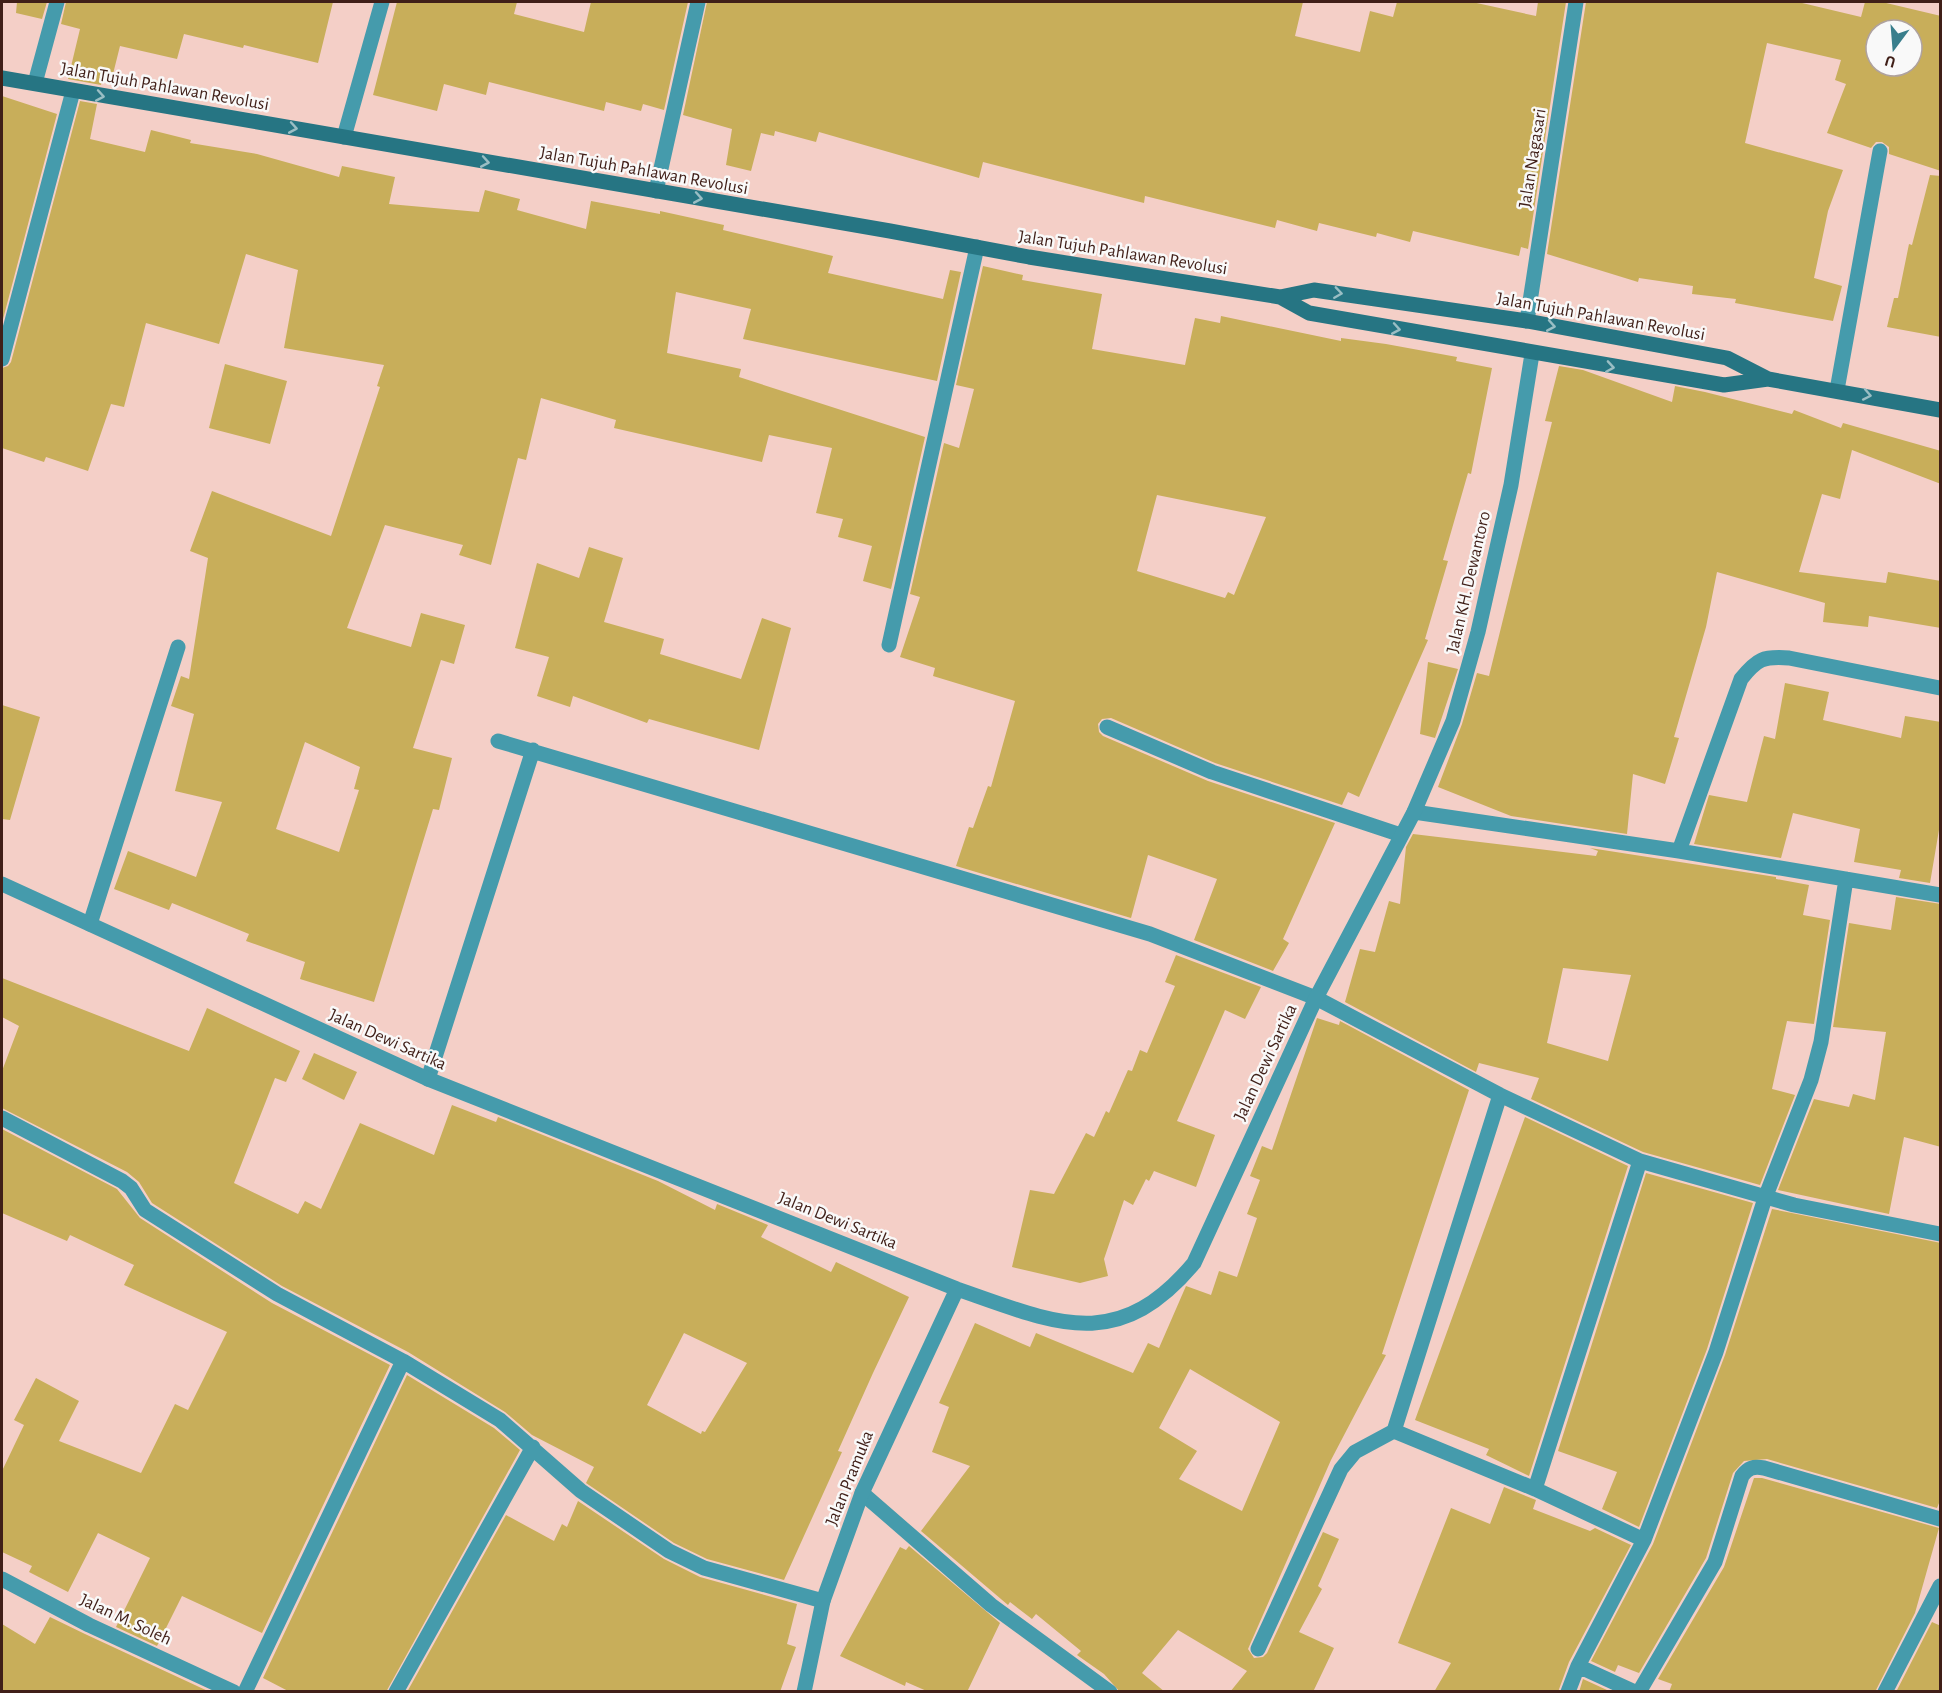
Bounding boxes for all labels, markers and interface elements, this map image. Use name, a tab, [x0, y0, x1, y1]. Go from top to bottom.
north arrow	[1864, 18, 1924, 78]
text: U	[1883, 52, 1897, 71]
street label: Jalan Tujuh Pahlawan Revolusi	[59, 60, 270, 114]
one-way arrow	[96, 89, 105, 101]
street label: Jalan Nagasari	[1516, 107, 1550, 209]
one-way arrow	[287, 121, 297, 134]
street label: Jalan Tujuh Pahlawan Revolusi	[538, 144, 749, 198]
one-way arrow	[480, 156, 489, 168]
one-way arrow	[693, 192, 702, 204]
street label: Jalan Tujuh Pahlawan Revolusi	[1017, 228, 1229, 278]
one-way arrow	[1333, 287, 1342, 299]
street label: Jalan Tujuh Pahlawan Revolusi	[1495, 290, 1706, 344]
one-way arrow	[1547, 319, 1556, 331]
one-way arrow	[1391, 322, 1401, 335]
one-way arrow	[1605, 360, 1615, 373]
one-way arrow	[1861, 388, 1871, 401]
street label: Jalan KH. Dewantoro	[1444, 509, 1494, 655]
street label: Jalan Dewi Sartika	[1231, 1001, 1301, 1123]
street label: Jalan Dewi Sartika	[326, 1006, 449, 1074]
street label: Jalan Dewi Sartika	[776, 1189, 899, 1253]
street label: Jalan Pramuka	[823, 1428, 877, 1529]
street label: Jalan M. Soleh	[77, 1591, 174, 1649]

